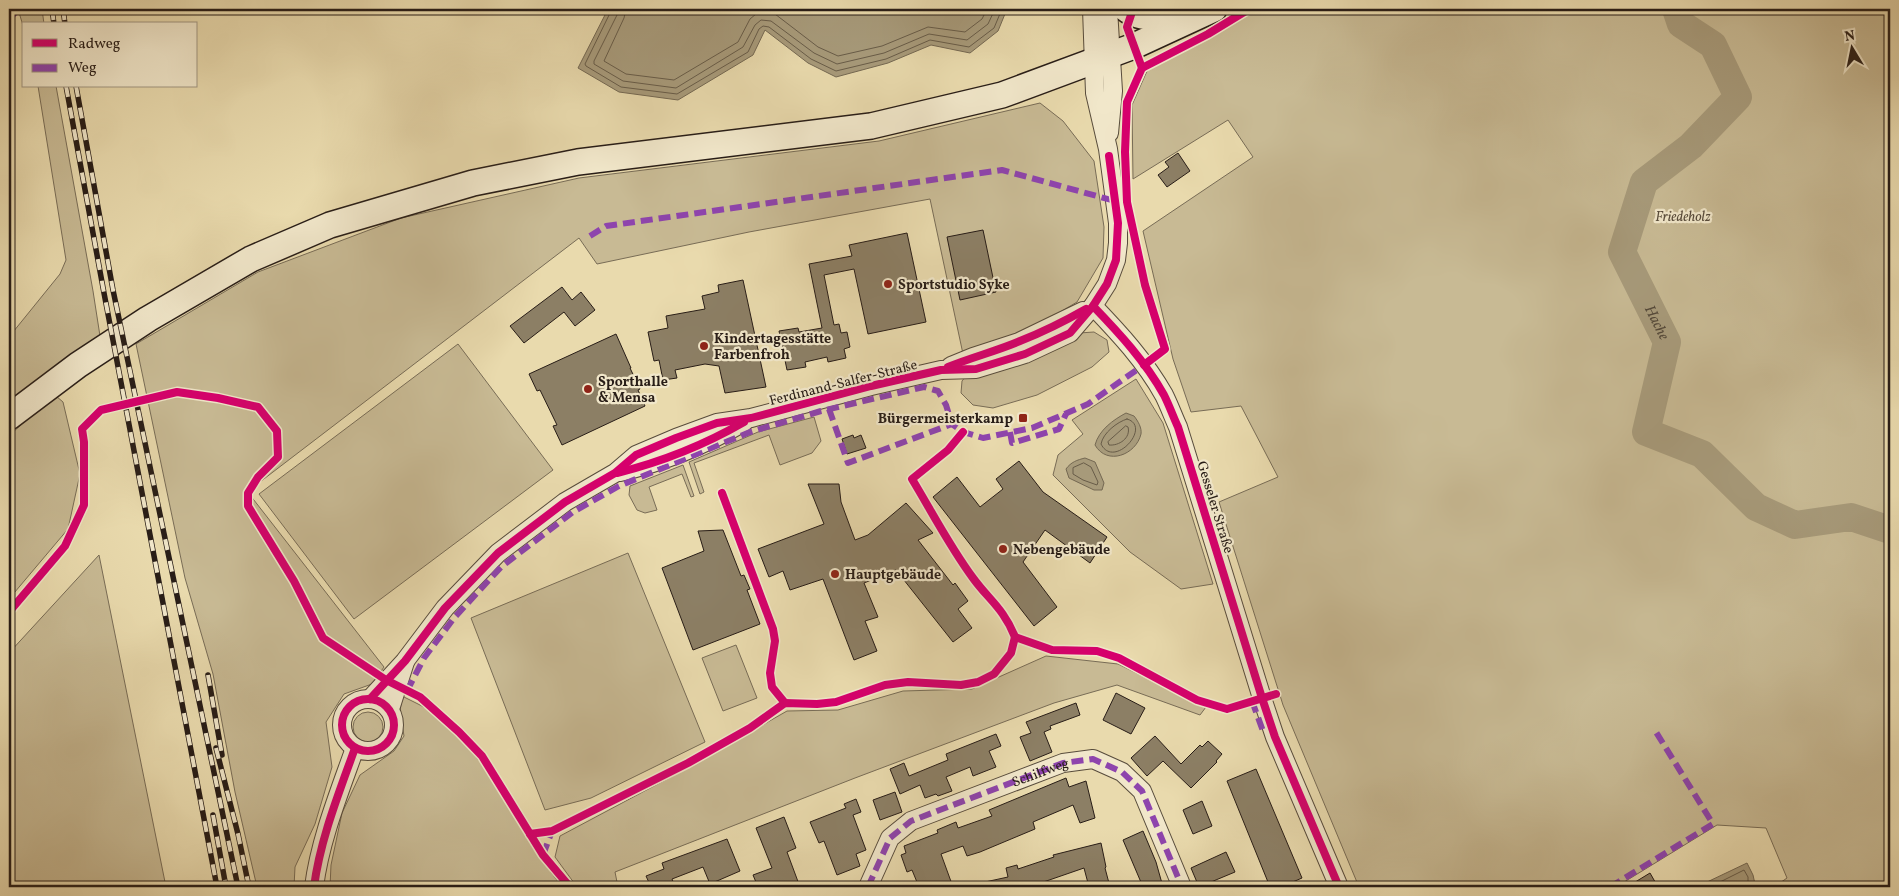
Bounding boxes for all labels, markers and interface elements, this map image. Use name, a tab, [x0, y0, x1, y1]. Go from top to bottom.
legend	[22, 22, 198, 88]
north arrow	[1826, 22, 1876, 72]
text: N	[1843, 26, 1857, 47]
text: Radweg	[68, 34, 121, 55]
text: Weg	[68, 58, 97, 79]
park label: Friedeholz	[1655, 208, 1711, 227]
place label: Sportstudio Syke	[898, 276, 1010, 295]
marker: Sportstudio Syke	[882, 278, 894, 290]
water label: Hache	[1638, 302, 1674, 345]
place label: Kindertagesstätte Farbenfroh	[714, 330, 831, 365]
marker: Kindertagesstätte Farbenfroh	[698, 340, 710, 352]
street label: Ferdinand-Salfer-Straße	[767, 356, 920, 411]
place label: Sporthalle & Mensa	[598, 373, 668, 408]
marker: Sporthalle & Mensa	[582, 383, 594, 395]
place label: Bürgermeisterkamp	[878, 410, 1013, 429]
marker: Bürgermeisterkamp	[1017, 412, 1029, 424]
street label: Gesseler Straße	[1192, 459, 1238, 556]
place label: Nebengebäude	[1013, 541, 1110, 560]
marker: Nebengebäude	[997, 543, 1009, 555]
place label: Hauptgebäude	[845, 566, 941, 585]
marker: Hauptgebäude	[829, 568, 841, 580]
street label: Schilfweg	[1009, 754, 1070, 793]

